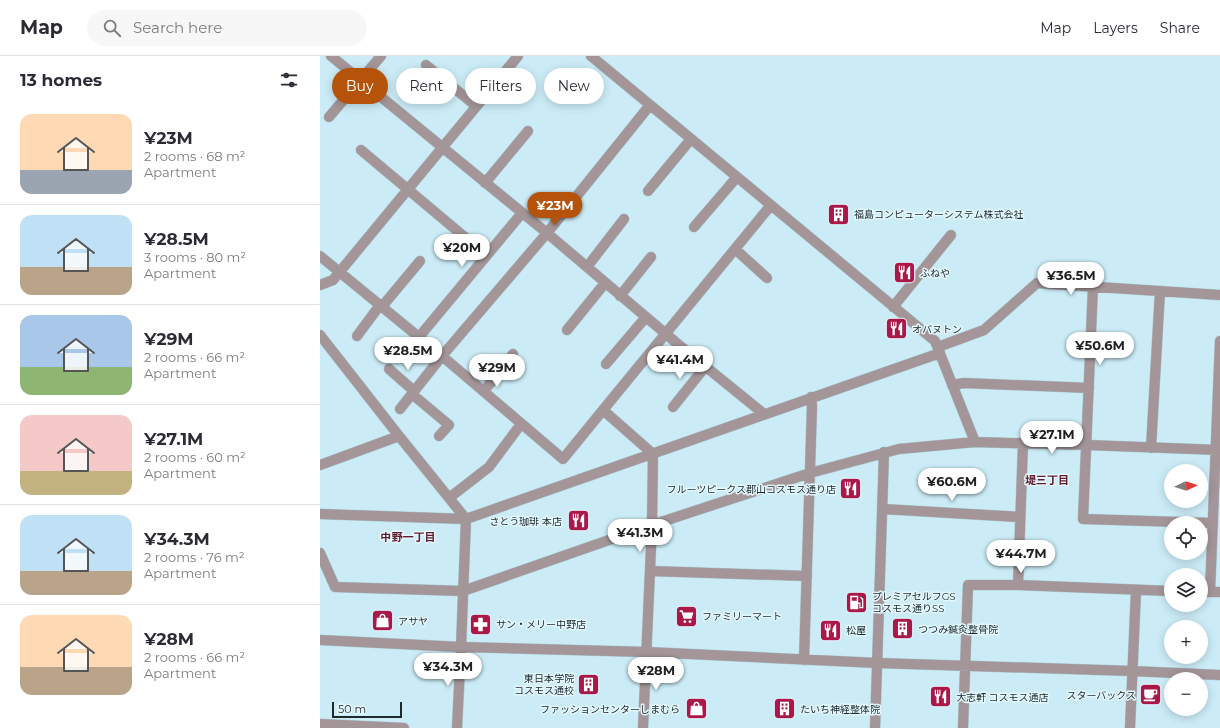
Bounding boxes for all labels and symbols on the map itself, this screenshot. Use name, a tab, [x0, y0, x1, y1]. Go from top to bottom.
pin: ¥23M	[531, 192, 579, 226]
building icon: 福島コンピューターシステム株式会社	[825, 201, 851, 227]
place label: 福島コンピューターシステム株式会社	[854, 208, 1024, 221]
pin: ¥20M	[438, 234, 486, 268]
restaurant icon: ふねや	[892, 260, 918, 286]
pin: ¥36.5M	[1038, 262, 1104, 296]
place label: ふねや	[920, 267, 950, 280]
restaurant icon: オパヌトン	[883, 316, 909, 342]
place label: オパヌトン	[912, 323, 962, 336]
pin: ¥50.6M	[1067, 332, 1133, 366]
pin: ¥28.5M	[375, 337, 441, 371]
pin: ¥41.4M	[647, 346, 713, 380]
pin: ¥29M	[473, 354, 521, 388]
pin: ¥27.1M	[1019, 421, 1085, 455]
north arrow	[1164, 464, 1208, 508]
pin: ¥60.6M	[919, 468, 985, 502]
district label: 堤三丁目	[1025, 473, 1069, 487]
restaurant icon: フルーツピークス郡山コスモス通り店	[838, 476, 864, 502]
place label: フルーツピークス郡山コスモス通り店	[667, 483, 836, 496]
restaurant icon: さとう珈琲 本店	[565, 508, 591, 534]
place label: さとう珈琲 本店	[489, 515, 562, 528]
pin: ¥41.3M	[607, 519, 673, 553]
district label: 中野一丁目	[381, 530, 436, 544]
pin: ¥44.7M	[988, 540, 1054, 574]
fuel station icon: プレミアセルフGS コスモス通りSS	[843, 589, 869, 615]
place label: プレミアセルフGS コスモス通りSS	[872, 590, 956, 615]
supermarket icon: ファミリーマート	[673, 603, 699, 629]
shop icon: アサヤ	[369, 608, 395, 634]
place label: ファミリーマート	[702, 610, 782, 623]
pharmacy icon: サン・メリー中野店	[467, 611, 493, 637]
place label: アサヤ	[398, 615, 428, 628]
building icon: つつみ鍼灸整骨院	[890, 616, 916, 642]
restaurant icon: 松屋	[817, 617, 843, 643]
place label: サン・メリー中野店	[496, 618, 586, 631]
place label: つつみ鍼灸整骨院	[918, 623, 998, 636]
place label: 松屋	[846, 624, 866, 637]
pin: ¥34.3M	[415, 653, 481, 687]
pin: ¥28M	[632, 657, 680, 691]
building icon: 東日本学院 コスモス通校	[576, 671, 602, 697]
place label: 東日本学院 コスモス通校	[514, 672, 574, 697]
cafe icon: スターバックス	[1138, 682, 1164, 708]
restaurant icon: 大志軒 コスモス通店	[927, 684, 953, 710]
place label: スターバックス	[1066, 689, 1136, 702]
place label: 大志軒 コスモス通店	[956, 691, 1049, 704]
shop icon: ファッションセンターしまむら	[683, 696, 709, 722]
building icon: たいち神経整体院	[771, 696, 797, 722]
scale bar	[332, 700, 402, 719]
place label: ファッションセンターしまむら	[540, 703, 680, 716]
place label: たいち神経整体院	[800, 703, 880, 716]

